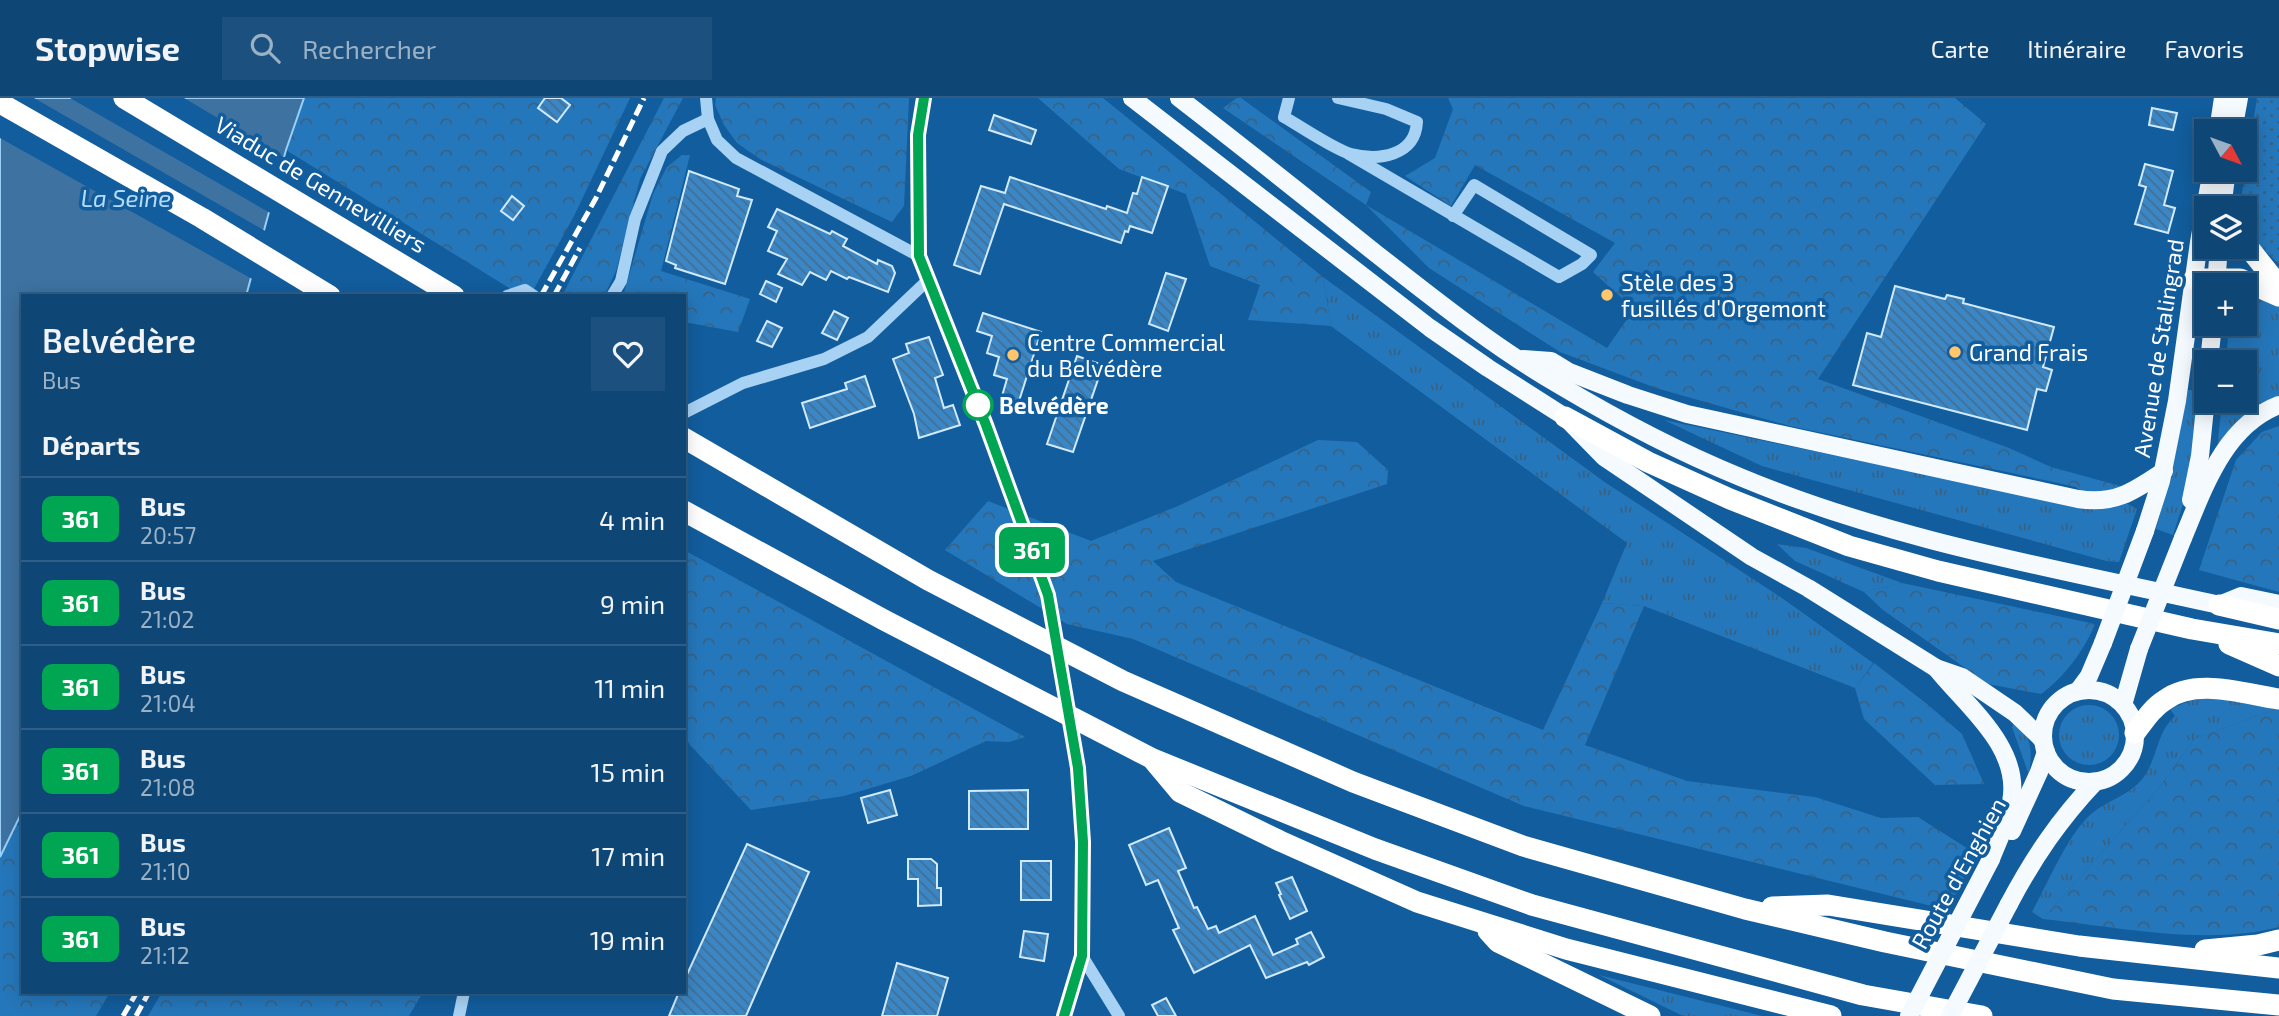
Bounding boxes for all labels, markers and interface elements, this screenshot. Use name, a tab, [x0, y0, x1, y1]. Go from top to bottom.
search box	[222, 17, 712, 80]
text: Stopwise	[35, 28, 180, 68]
icon: search	[246, 29, 284, 67]
text: Rechercher	[302, 33, 436, 64]
text: Carte	[1931, 34, 1989, 63]
text: Itinéraire	[2027, 34, 2126, 63]
text: Favoris	[2164, 34, 2244, 63]
street label: Viaduc de Gennevilliers	[210, 110, 432, 258]
north arrow	[2194, 119, 2258, 182]
map controls	[2194, 119, 2257, 413]
water label: La Seine	[81, 183, 171, 212]
button: layers	[2194, 196, 2257, 259]
street label: Avenue de Stalingrad	[2127, 237, 2189, 459]
place label: Stèle des 3 fusillés d'Orgemont	[1621, 268, 1826, 322]
button: +	[2194, 273, 2257, 336]
marker: Stèle des 3 fusillés d'Orgemont	[1599, 287, 1615, 303]
button: heart	[591, 317, 665, 391]
text: Belvédère	[42, 320, 196, 360]
place label: Centre Commercial du Belvédère	[1027, 328, 1225, 382]
place label: Grand Frais	[1969, 338, 2088, 366]
marker: Grand Frais	[1947, 344, 1963, 360]
marker: Centre Commercial du Belvédère	[1005, 347, 1021, 363]
button: −	[2194, 350, 2257, 413]
text: Bus	[42, 366, 81, 394]
marker: Belvédère	[963, 390, 993, 420]
place label: Belvédère	[999, 391, 1109, 419]
text: Départs	[42, 429, 140, 460]
text: Bus	[140, 490, 186, 521]
text: 361	[61, 504, 100, 533]
text: 4 min	[599, 504, 665, 535]
text: 20:57	[140, 521, 196, 549]
line badge: 361	[992, 527, 1072, 573]
text: 361	[1013, 535, 1051, 564]
text: Bus	[140, 574, 186, 605]
text: 361	[61, 588, 100, 617]
text: 9 min	[600, 588, 665, 619]
text: 21:02	[140, 605, 194, 633]
text: Bus	[140, 658, 186, 689]
text: 361	[61, 672, 100, 701]
text: 11 min	[594, 672, 665, 703]
text: 21:04	[140, 689, 196, 717]
text: Bus	[140, 742, 186, 773]
text: 361	[61, 756, 100, 785]
text: 15 min	[591, 756, 665, 787]
text: 21:08	[140, 773, 195, 801]
street label: Route d'Enghien	[1905, 793, 2011, 953]
text: Bus	[140, 826, 186, 857]
text: 361	[61, 840, 100, 869]
text: 17 min	[591, 840, 665, 871]
text: 21:10	[140, 857, 191, 885]
text: Bus	[140, 910, 186, 941]
text: 361	[61, 924, 100, 953]
text: 19 min	[590, 924, 665, 955]
text: 21:12	[140, 941, 190, 969]

